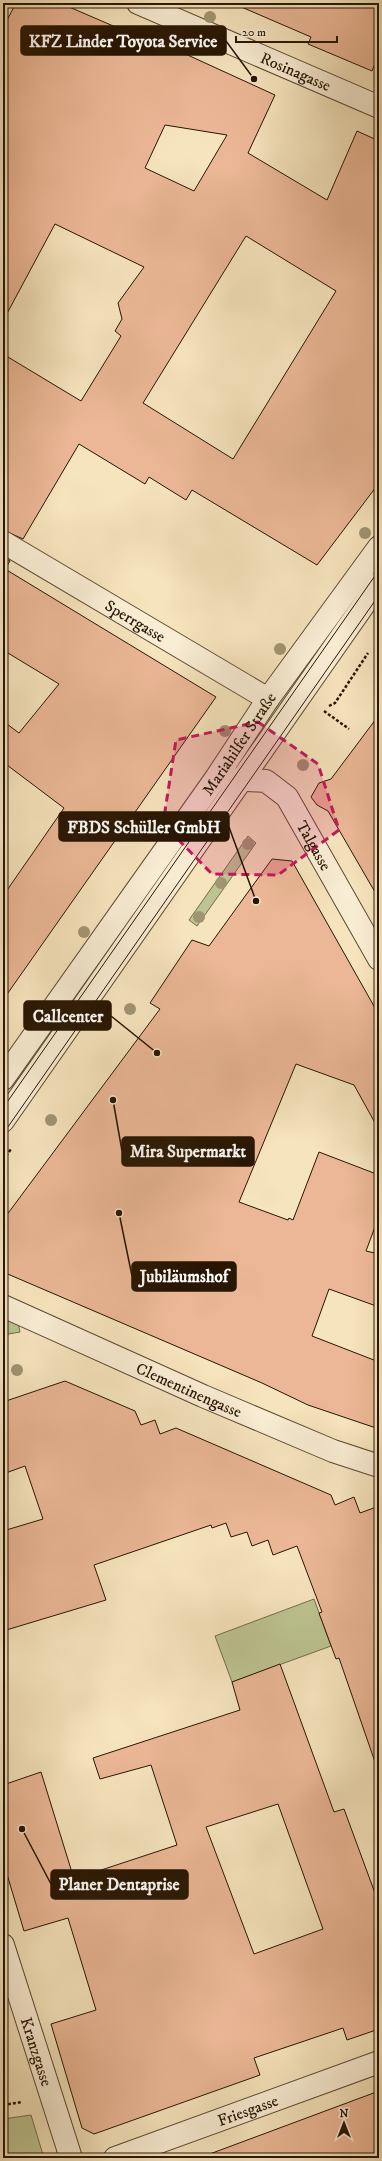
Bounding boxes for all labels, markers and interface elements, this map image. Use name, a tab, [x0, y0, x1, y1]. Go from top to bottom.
scale bar	[236, 18, 337, 44]
text: 20 m	[242, 25, 266, 40]
callout: KFZ Linder Toyota Service	[21, 26, 226, 55]
text: KFZ Linder Toyota Service	[29, 31, 217, 53]
street label: Rosinagasse	[257, 48, 334, 96]
street label: Sperrgasse	[101, 596, 169, 647]
street label: Mariahilfer Straße	[198, 688, 281, 799]
callout: FBDS Schüller GmbH	[59, 812, 229, 841]
text: FBDS Schüller GmbH	[67, 817, 221, 839]
street label: Talgasse	[291, 817, 336, 875]
callout: Callcenter	[24, 1001, 111, 1030]
text: Callcenter	[33, 1006, 104, 1028]
callout: Mira Supermarkt	[122, 1137, 254, 1166]
text: Mira Supermarkt	[130, 1141, 247, 1163]
callout: Jubiläumshof	[132, 1262, 236, 1291]
text: Jubiläumshof	[138, 1266, 232, 1288]
street label: Clementinengasse	[133, 1358, 245, 1422]
callout: Planer Dentaprise	[51, 1870, 188, 1899]
text: Planer Dentaprise	[58, 1874, 180, 1896]
street label: Kranzgasse	[16, 2015, 57, 2089]
street label: Friesgasse	[215, 2090, 281, 2131]
north arrow	[324, 2103, 364, 2143]
text: N	[339, 2107, 349, 2121]

